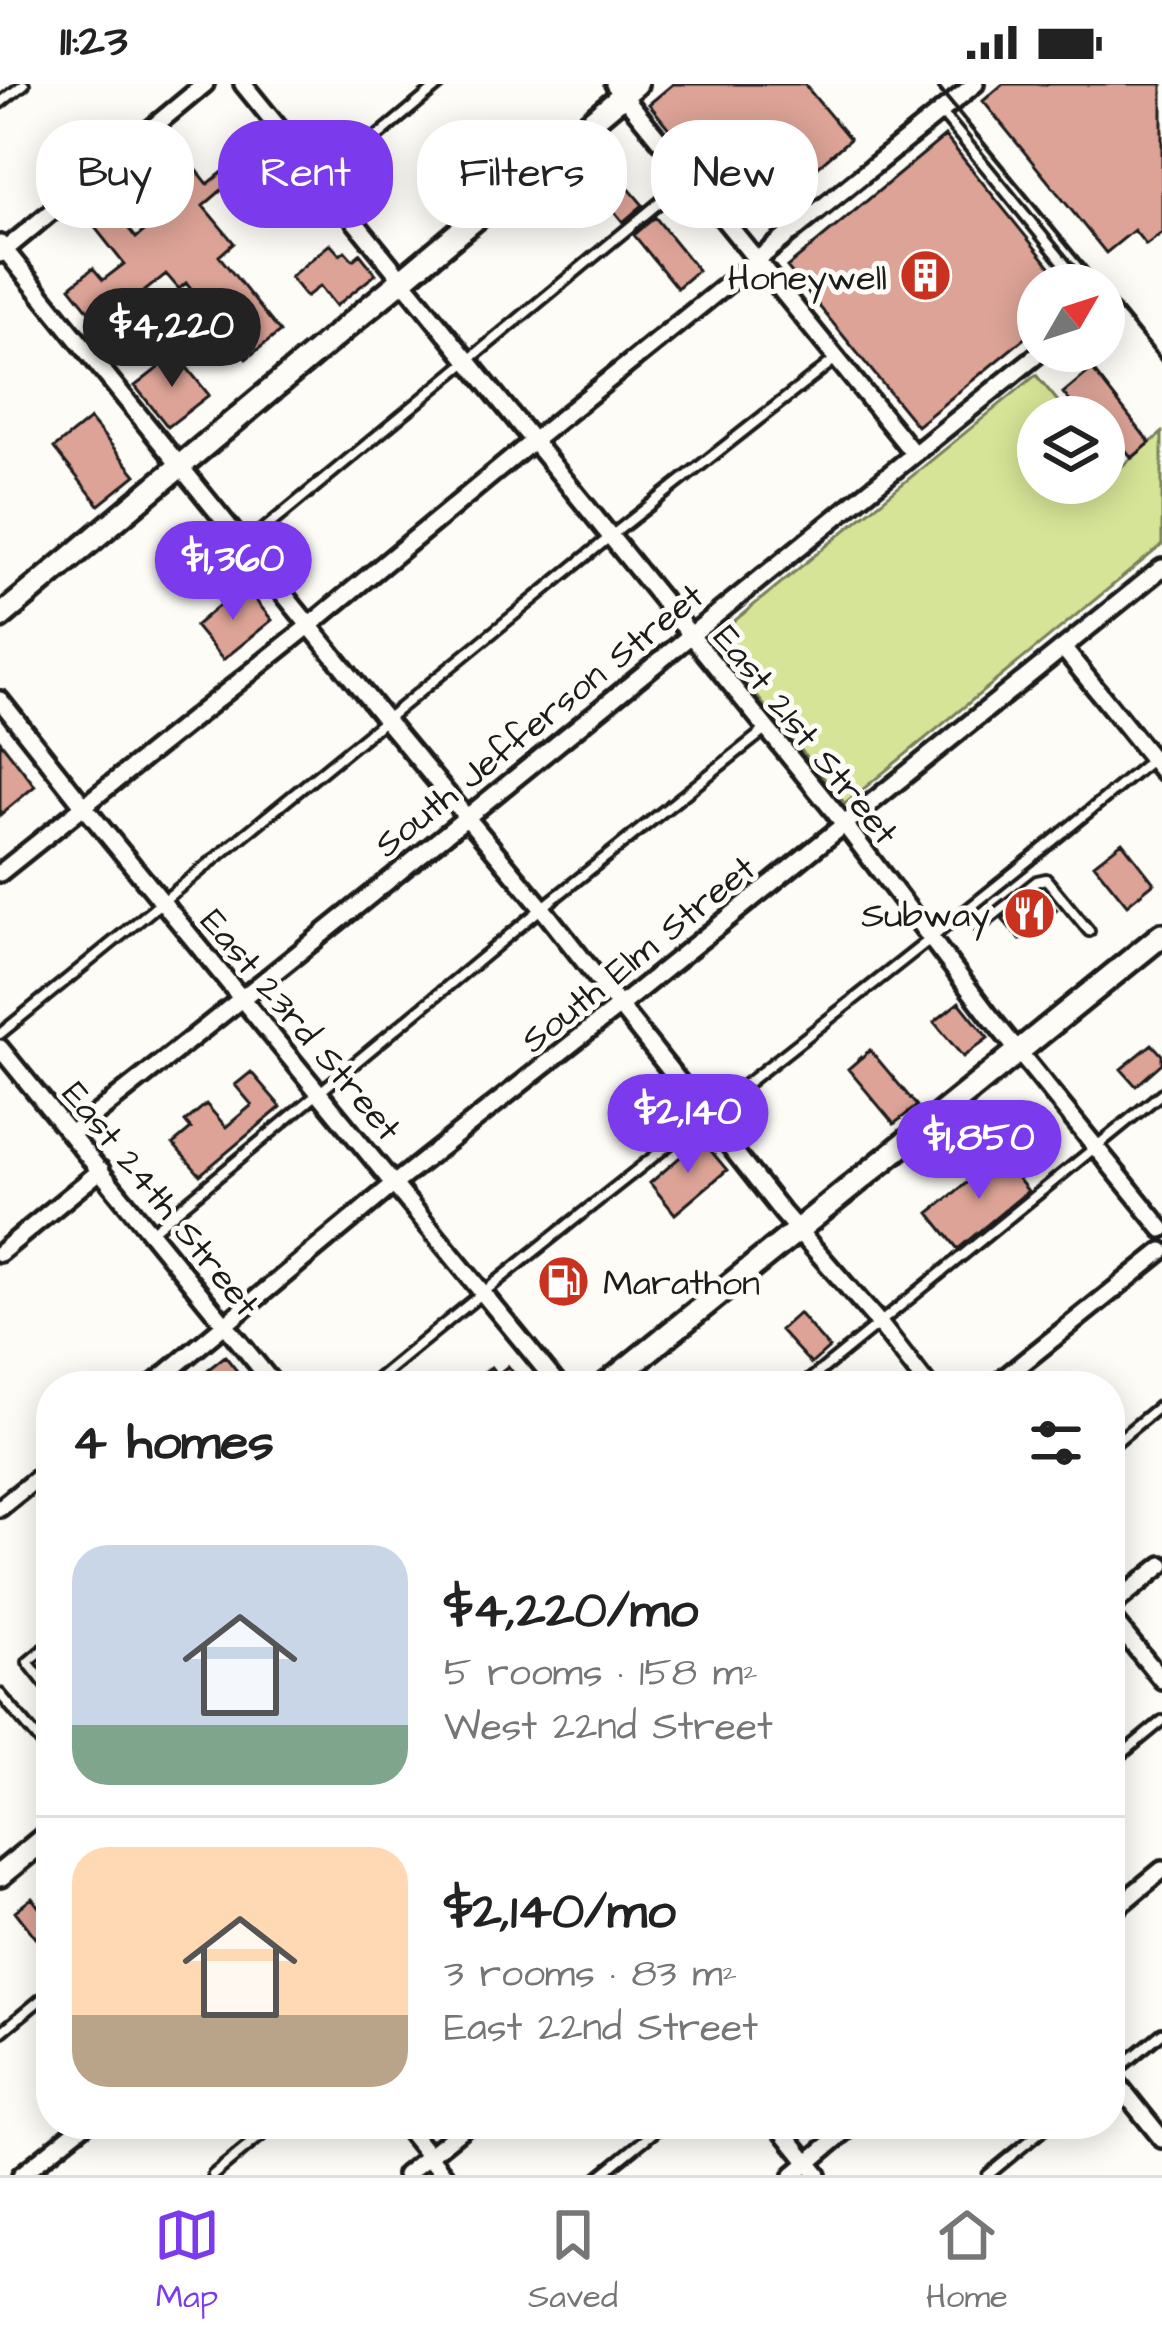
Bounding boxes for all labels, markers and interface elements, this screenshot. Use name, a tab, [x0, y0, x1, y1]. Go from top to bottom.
text: 11:23	[60, 11, 128, 73]
chip: Buy	[36, 120, 194, 228]
chip: Rent	[218, 120, 393, 228]
chip: Filters	[417, 120, 627, 228]
chip: New	[651, 120, 818, 228]
building icon: Honeywell	[898, 248, 954, 304]
place label: Honeywell	[728, 253, 887, 304]
north arrow	[1017, 264, 1125, 372]
map controls	[1017, 264, 1125, 504]
pin: $4,220	[74, 288, 270, 390]
text: $4,220	[110, 300, 234, 354]
button: layers	[1017, 396, 1125, 504]
pin: $1,360	[135, 521, 331, 623]
text: $1,360	[182, 533, 284, 587]
street label: South Jefferson Street	[364, 572, 716, 870]
street label: East 21st Street	[700, 615, 910, 857]
street label: South Elm Street	[510, 844, 767, 1066]
restaurant icon: Subway	[1001, 885, 1057, 941]
place label: Subway	[861, 890, 990, 941]
street label: East 23rd Street	[188, 898, 413, 1153]
street label: East 24th Street	[49, 1071, 271, 1329]
pin: $2,140	[590, 1074, 786, 1176]
text: $2,140	[634, 1086, 742, 1140]
pin: $1,850	[881, 1100, 1077, 1202]
text: $1,850	[923, 1112, 1035, 1166]
fuel station icon: Marathon	[536, 1253, 592, 1309]
place label: Marathon	[603, 1258, 760, 1309]
text: 4 homes	[72, 1408, 274, 1479]
icon: filters	[1023, 1410, 1089, 1476]
text: $4,220/mo	[444, 1576, 698, 1647]
icon: home	[168, 1593, 312, 1737]
text: 5 rooms · 158 m²	[444, 1647, 758, 1701]
text: West 22nd Street	[444, 1701, 773, 1755]
text: $2,140/mo	[444, 1877, 676, 1948]
icon: home	[168, 1895, 312, 2039]
text: 3 rooms · 83 m²	[444, 1948, 737, 2002]
text: East 22nd Street	[444, 2002, 758, 2056]
tab: Map	[154, 2202, 220, 2320]
tab: Saved	[528, 2202, 618, 2320]
tab: Home	[926, 2202, 1008, 2320]

